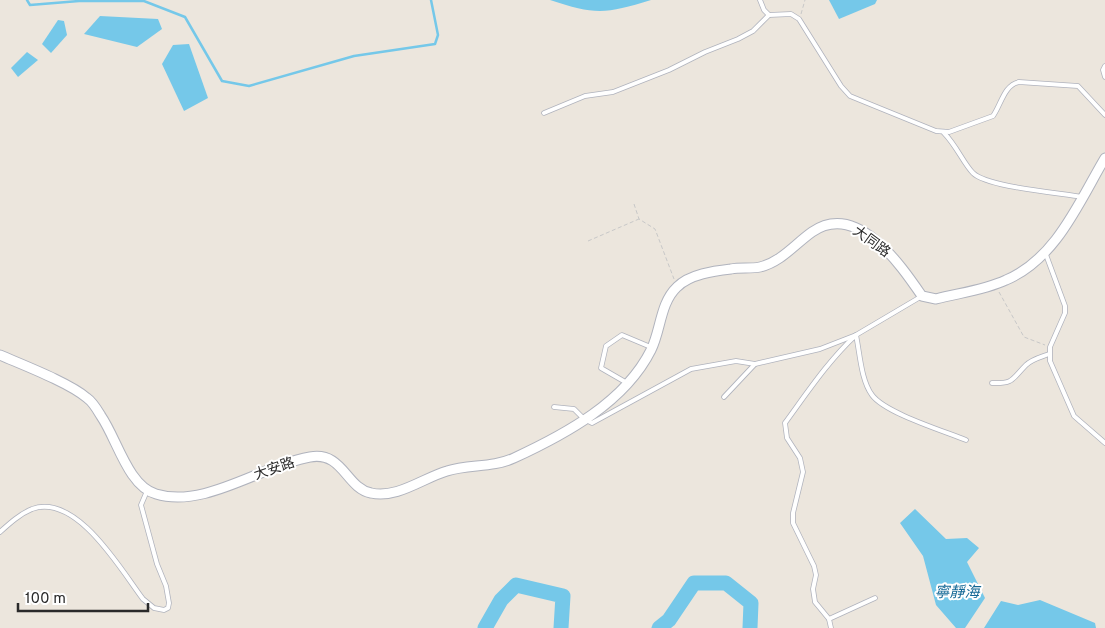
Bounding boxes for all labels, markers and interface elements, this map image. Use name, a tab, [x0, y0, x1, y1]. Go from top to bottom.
street label: 大同路	[849, 223, 893, 261]
street label: 大安路	[252, 455, 297, 484]
scale bar	[18, 580, 148, 612]
water label: 寧靜海	[934, 584, 981, 603]
text: 100 m	[25, 590, 66, 609]

